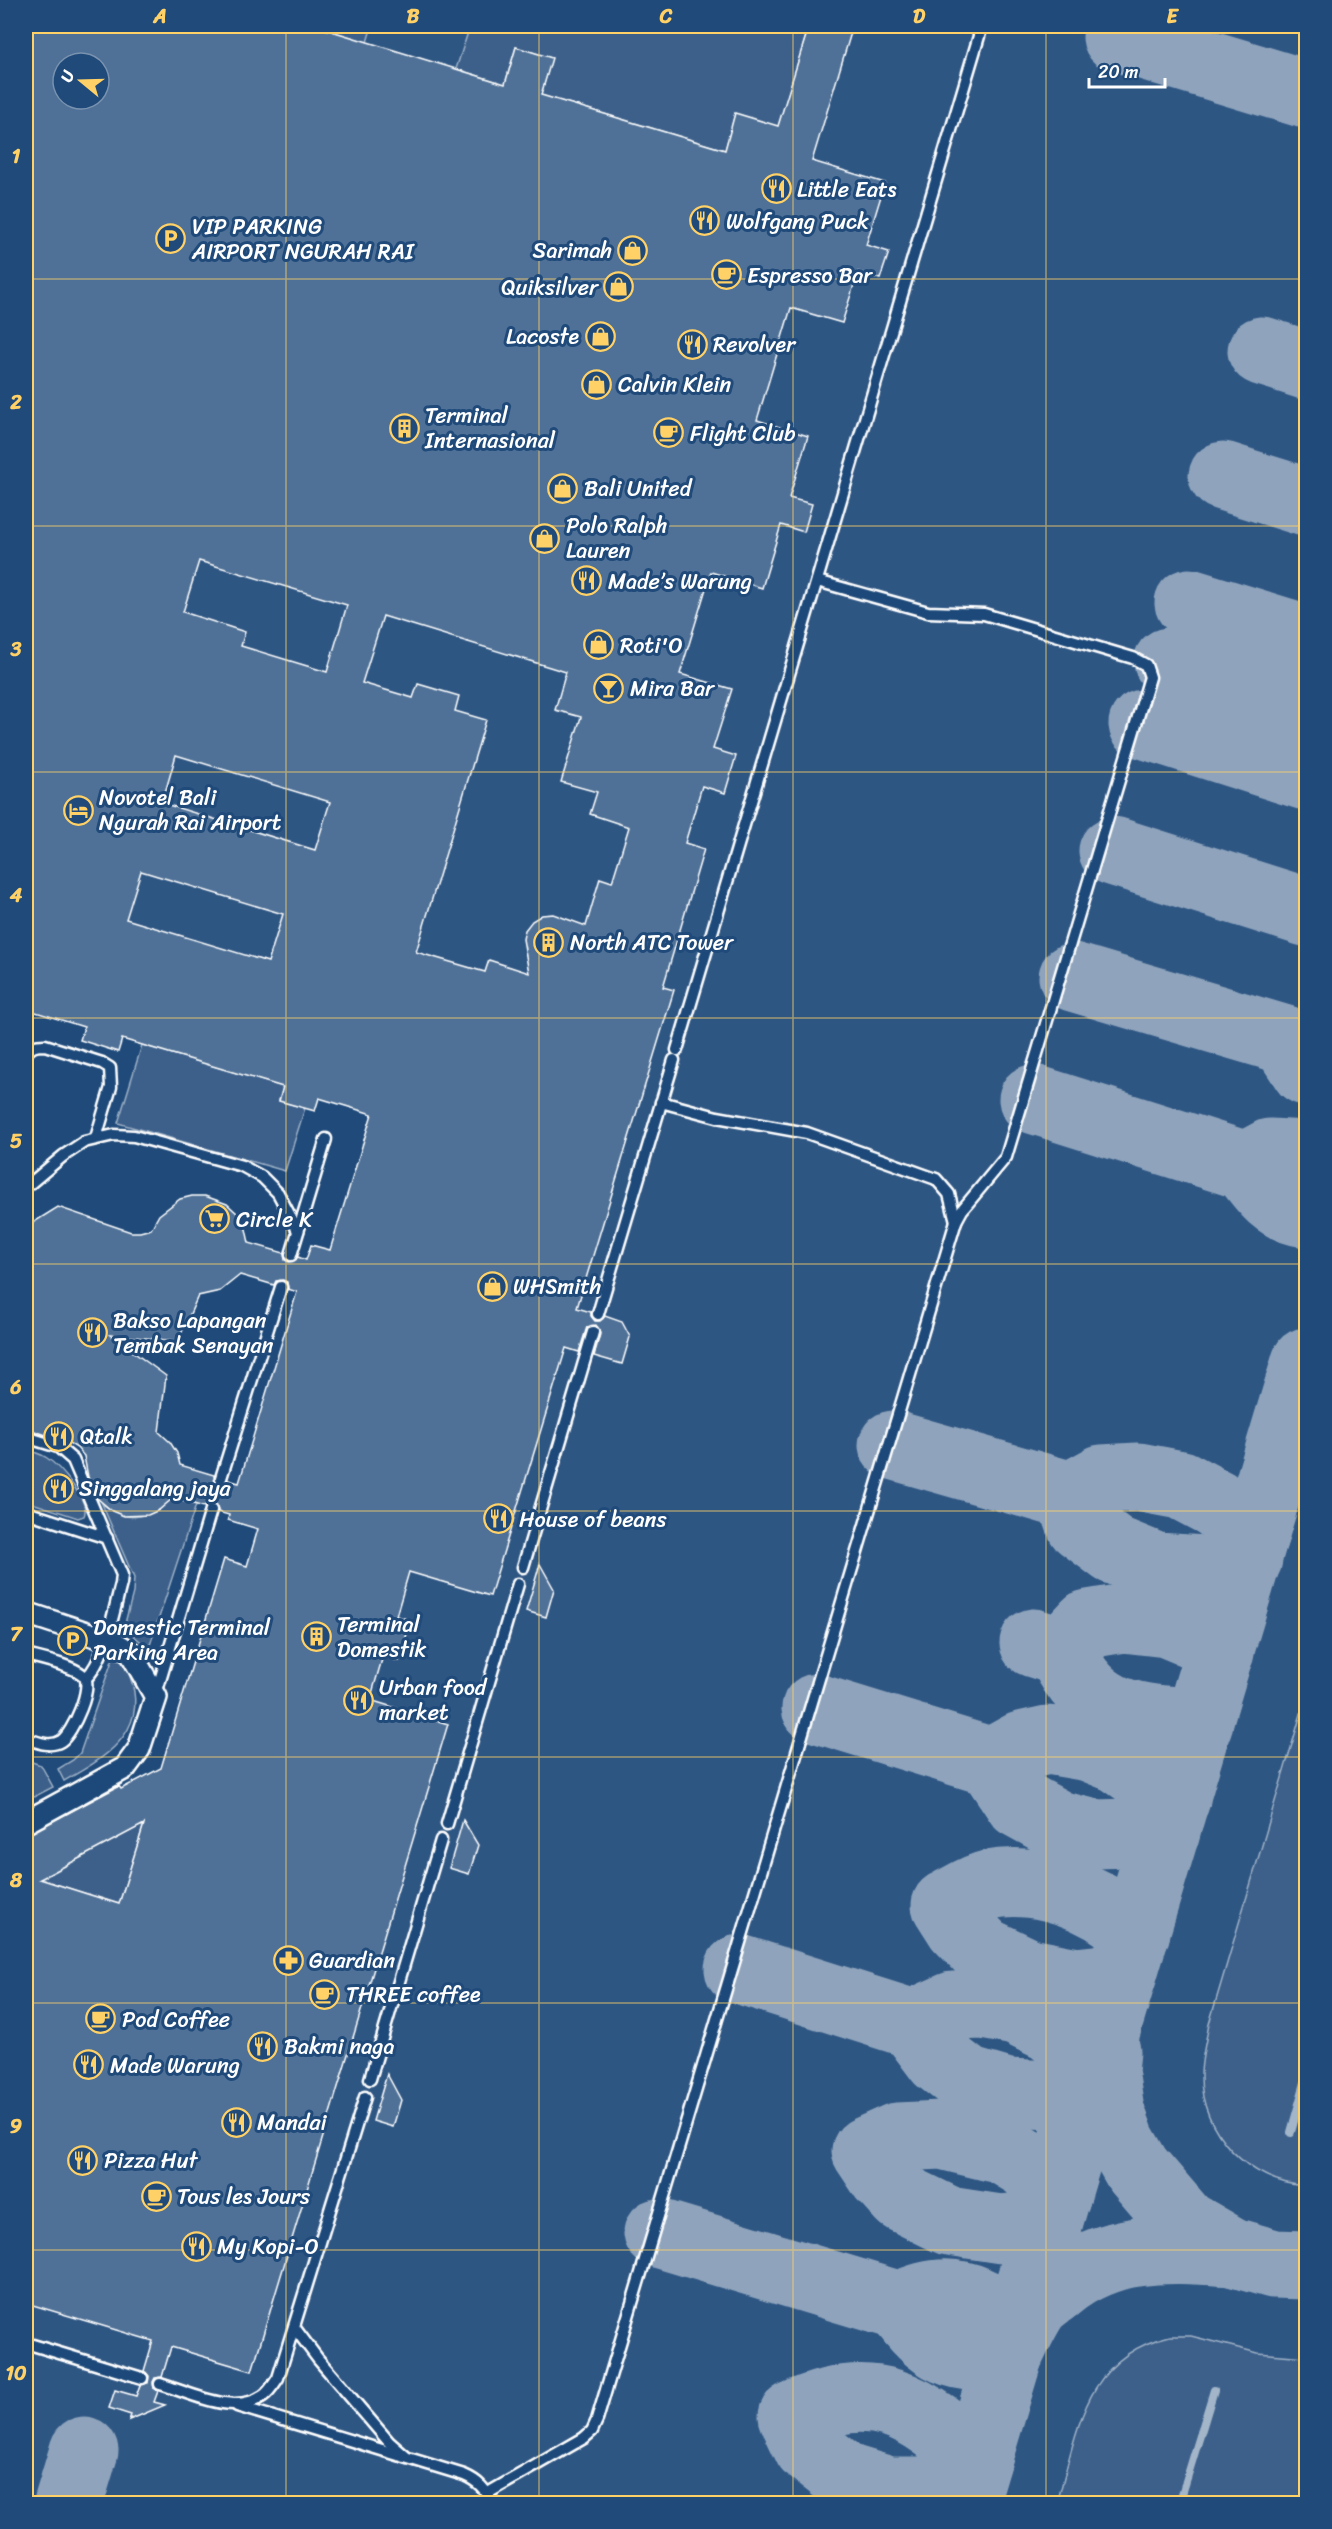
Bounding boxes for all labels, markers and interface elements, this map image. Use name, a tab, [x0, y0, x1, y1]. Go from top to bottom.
text: A	[152, 0, 167, 34]
text: B	[407, 0, 420, 34]
text: C	[659, 0, 673, 34]
text: D	[913, 0, 926, 34]
text: E	[1166, 0, 1179, 34]
north arrow	[51, 51, 111, 111]
scale bar	[1089, 51, 1166, 89]
text: 20 m	[1098, 56, 1138, 88]
text: U	[52, 65, 83, 86]
text: 1	[12, 139, 21, 174]
place label: Little Eats	[797, 170, 897, 209]
restaurant icon: Little Eats	[760, 173, 792, 205]
place label: Wolfgang Puck	[726, 202, 869, 241]
restaurant icon: Wolfgang Puck	[689, 205, 721, 237]
place label: VIP PARKING AIRPORT NGURAH RAI	[191, 207, 415, 271]
parking icon: VIP PARKING AIRPORT NGURAH RAI	[155, 223, 187, 255]
place label: Sarimah	[533, 231, 612, 270]
shop icon: Sarimah	[617, 234, 649, 266]
place label: Espresso Bar	[747, 256, 873, 295]
cafe icon: Espresso Bar	[710, 259, 742, 291]
place label: Quiksilver	[501, 268, 600, 307]
shop icon: Quiksilver	[603, 271, 635, 303]
place label: Lacoste	[506, 317, 579, 356]
shop icon: Lacoste	[584, 320, 616, 352]
place label: Revolver	[713, 325, 797, 364]
restaurant icon: Revolver	[676, 328, 708, 360]
place label: Calvin Klein	[618, 365, 731, 404]
shop icon: Calvin Klein	[581, 368, 613, 400]
text: 2	[9, 385, 22, 420]
place label: Terminal Internasional	[424, 396, 556, 460]
building icon: Terminal Internasional	[388, 412, 420, 444]
place label: Flight Club	[690, 414, 796, 453]
cafe icon: Flight Club	[653, 417, 685, 449]
place label: Bali United	[584, 469, 693, 508]
shop icon: Bali United	[547, 472, 579, 504]
place label: Polo Ralph Lauren	[566, 506, 668, 570]
shop icon: Polo Ralph Lauren	[529, 522, 561, 554]
place label: Made’s Warung	[608, 562, 752, 601]
restaurant icon: Made’s Warung	[571, 565, 603, 597]
place label: Roti'O	[620, 626, 683, 665]
shop icon: Roti'O	[583, 629, 615, 661]
text: 3	[10, 632, 22, 667]
place label: Mira Bar	[630, 669, 716, 708]
bar icon: Mira Bar	[593, 672, 625, 704]
place label: Novotel Bali Ngurah Rai Airport	[99, 778, 282, 842]
hotel icon: Novotel Bali Ngurah Rai Airport	[62, 794, 94, 826]
text: 4	[9, 878, 23, 913]
place label: North ATC Tower	[570, 923, 735, 962]
building icon: North ATC Tower	[533, 926, 565, 958]
text: 5	[10, 1124, 22, 1159]
place label: Circle K	[236, 1200, 314, 1239]
supermarket icon: Circle K	[199, 1203, 231, 1235]
place label: WHSmith	[513, 1267, 601, 1306]
shop icon: WHSmith	[476, 1270, 508, 1302]
place label: Bakso Lapangan Tembak Senayan	[113, 1301, 273, 1365]
restaurant icon: Bakso Lapangan Tembak Senayan	[76, 1317, 108, 1349]
text: 6	[9, 1370, 22, 1405]
place label: Qtalk	[80, 1417, 133, 1456]
restaurant icon: Qtalk	[43, 1420, 75, 1452]
place label: Singgalang jaya	[79, 1469, 232, 1508]
restaurant icon: Singgalang jaya	[42, 1472, 74, 1504]
place label: House of beans	[519, 1500, 667, 1539]
restaurant icon: House of beans	[482, 1503, 514, 1535]
place label: Terminal Domestik	[337, 1605, 427, 1669]
place label: Domestic Terminal Parking Area	[93, 1608, 271, 1672]
text: 7	[10, 1617, 23, 1652]
building icon: Terminal Domestik	[300, 1621, 332, 1653]
parking icon: Domestic Terminal Parking Area	[56, 1624, 88, 1656]
place label: Urban food market	[379, 1668, 488, 1732]
restaurant icon: Urban food market	[342, 1684, 374, 1716]
text: 8	[9, 1863, 23, 1898]
place label: Guardian	[309, 1941, 395, 1980]
pharmacy icon: Guardian	[272, 1944, 304, 1976]
place label: THREE coffee	[346, 1975, 481, 2014]
cafe icon: THREE coffee	[309, 1978, 341, 2010]
place label: Pod Coffee	[122, 2000, 230, 2039]
cafe icon: Pod Coffee	[85, 2003, 117, 2035]
place label: Bakmi naga	[284, 2027, 394, 2066]
restaurant icon: Bakmi naga	[247, 2030, 279, 2062]
place label: Made Warung	[110, 2046, 240, 2085]
restaurant icon: Made Warung	[73, 2049, 105, 2081]
place label: Mandai	[257, 2103, 327, 2142]
restaurant icon: Mandai	[220, 2106, 252, 2138]
text: 9	[10, 2109, 22, 2144]
place label: Pizza Hut	[104, 2141, 198, 2180]
restaurant icon: Pizza Hut	[67, 2144, 99, 2176]
place label: Tous les Jours	[177, 2177, 311, 2216]
cafe icon: Tous les Jours	[140, 2180, 172, 2212]
place label: My Kopi-O	[217, 2227, 319, 2266]
restaurant icon: My Kopi-O	[180, 2230, 212, 2262]
text: 10	[5, 2356, 27, 2391]

